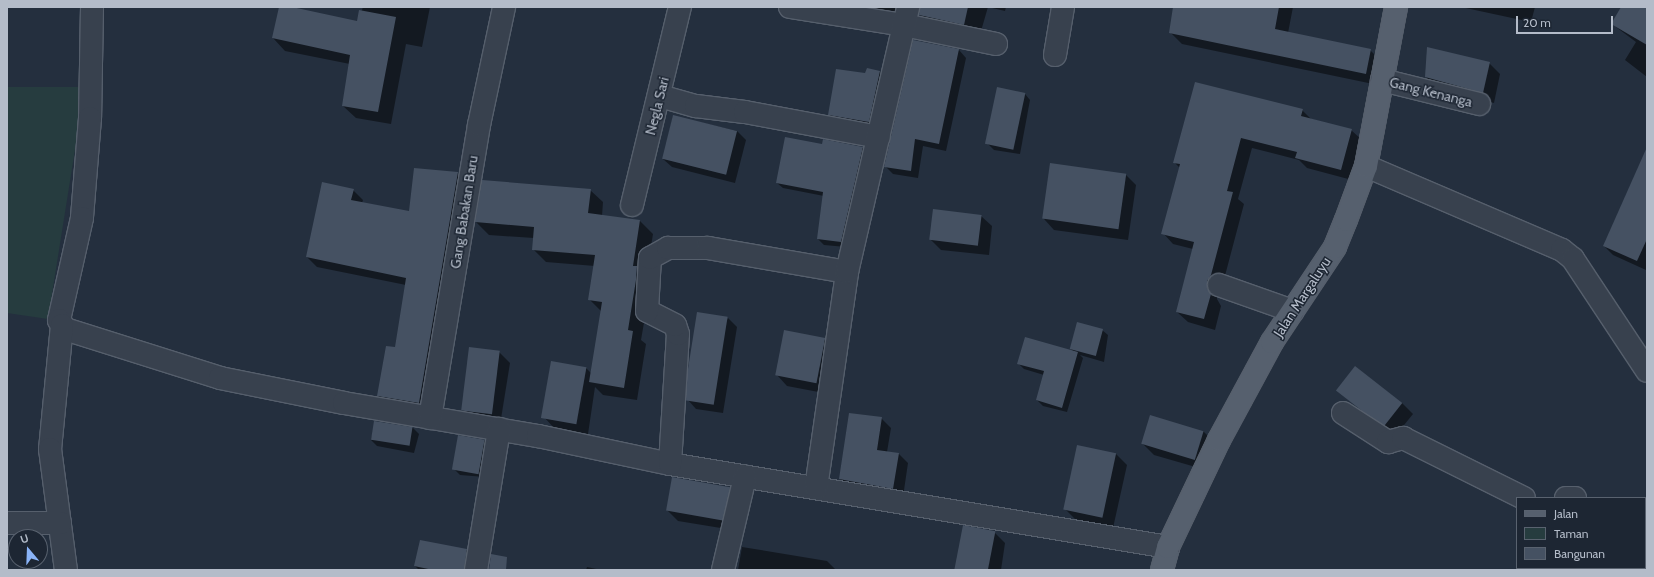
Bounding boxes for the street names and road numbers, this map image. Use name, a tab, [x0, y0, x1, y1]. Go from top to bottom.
street label: Gang Kenanga	[1388, 74, 1474, 110]
street label: Negla Sari	[642, 75, 672, 137]
street label: Gang Babakan Baru	[447, 154, 481, 270]
street label: Jalan Margaluyu	[1270, 254, 1334, 340]

